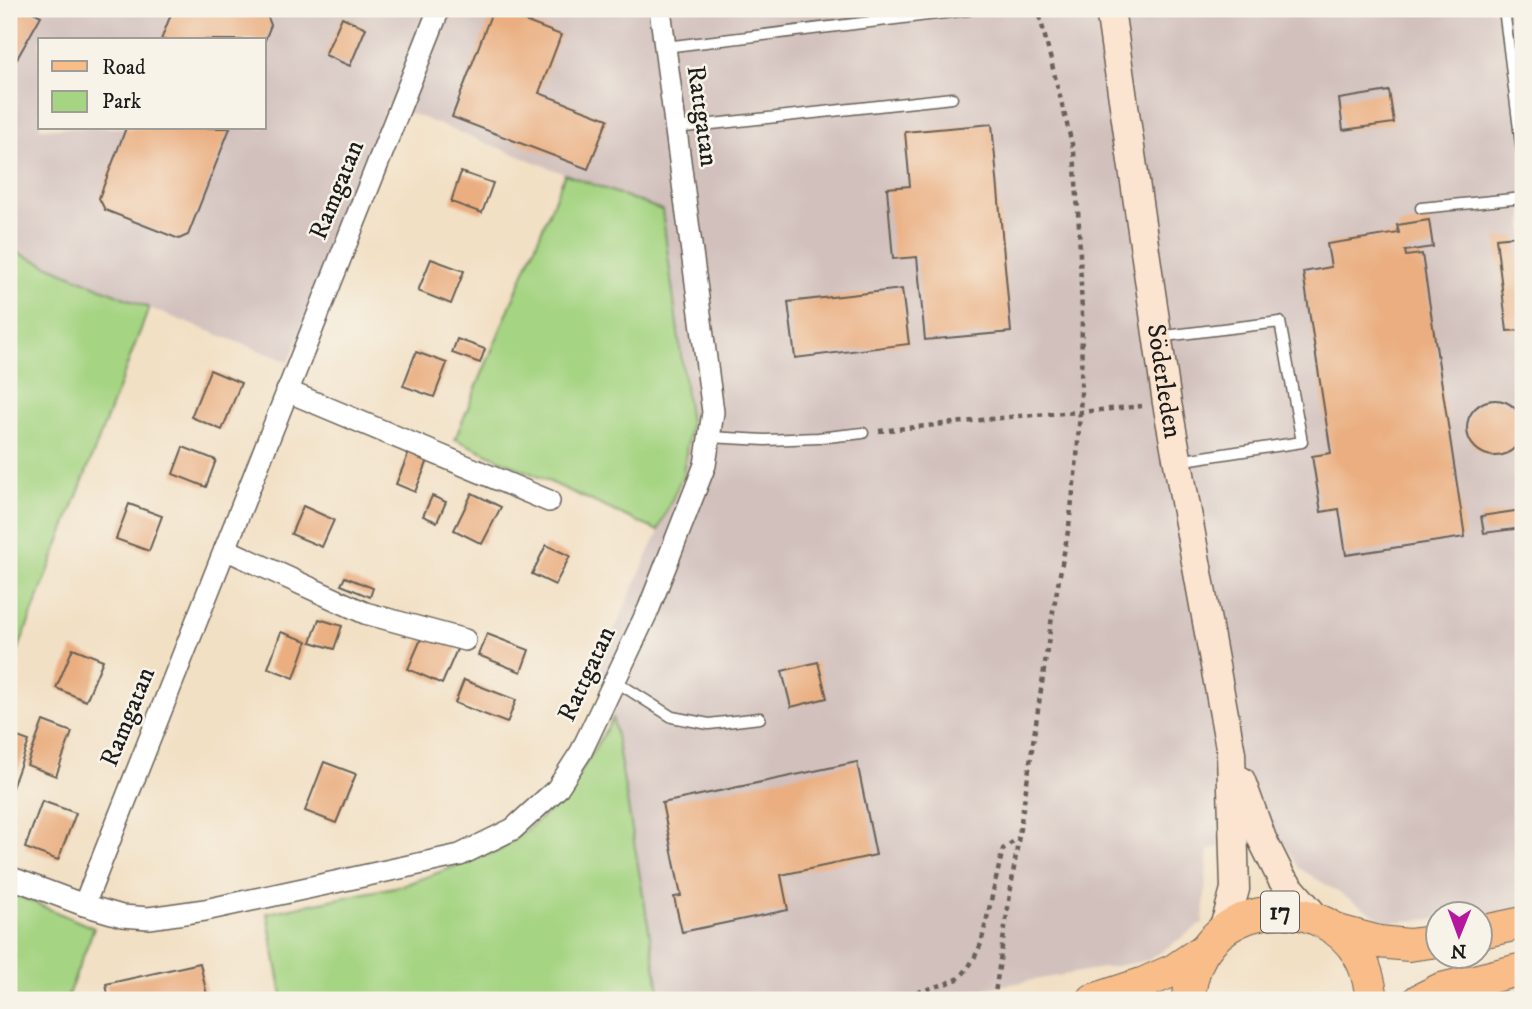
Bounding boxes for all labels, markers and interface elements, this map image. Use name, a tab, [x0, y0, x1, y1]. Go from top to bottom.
legend	[38, 38, 266, 130]
text: Road	[102, 55, 146, 81]
street label: Rattgatan	[679, 63, 725, 169]
text: Park	[102, 89, 142, 115]
street label: Ramgatan	[302, 135, 372, 245]
street label: Söderleden	[1139, 322, 1190, 441]
street label: Rattgatan	[551, 621, 624, 727]
street label: Ramgatan	[93, 662, 163, 772]
road number: 17	[1261, 891, 1299, 932]
north arrow	[1424, 900, 1494, 970]
text: N	[1450, 939, 1467, 962]

